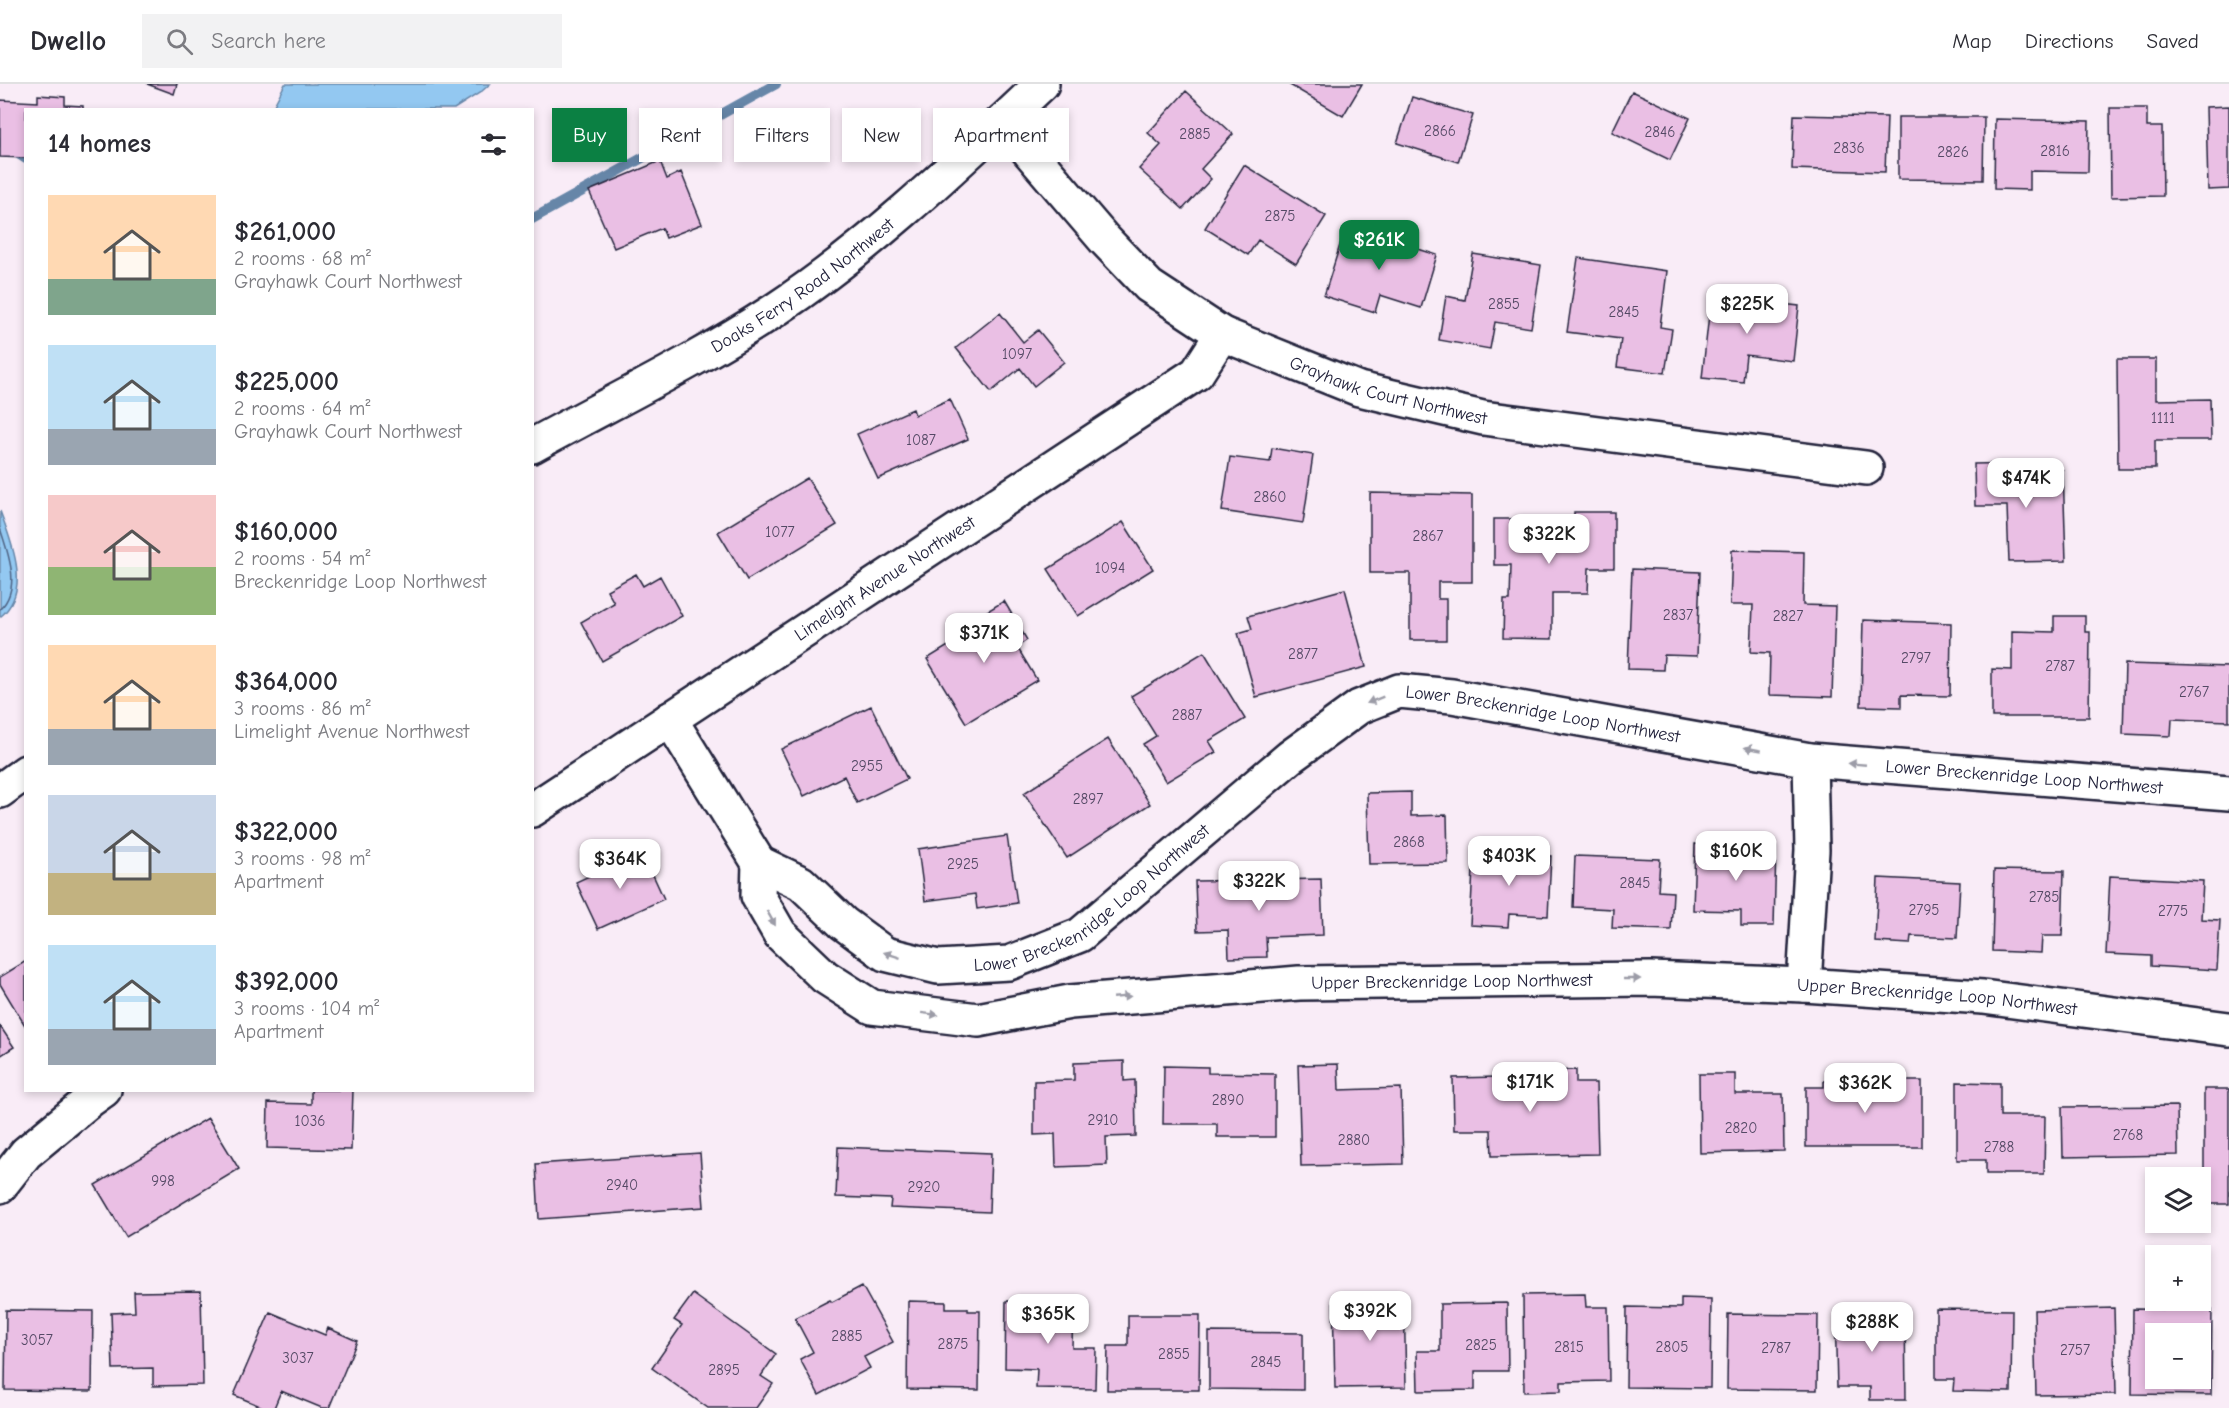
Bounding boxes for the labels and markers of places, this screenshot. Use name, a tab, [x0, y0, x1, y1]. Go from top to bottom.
pin: $261K	[1337, 220, 1421, 271]
pin: $225K	[1705, 284, 1789, 335]
pin: $474K	[1984, 458, 2068, 509]
pin: $322K	[1507, 514, 1591, 565]
pin: $371K	[942, 613, 1026, 664]
pin: $160K	[1694, 831, 1778, 882]
pin: $403K	[1467, 836, 1551, 887]
pin: $364K	[578, 839, 662, 890]
pin: $322K	[1217, 861, 1301, 912]
pin: $171K	[1488, 1062, 1572, 1113]
pin: $362K	[1823, 1063, 1907, 1114]
pin: $392K	[1328, 1291, 1412, 1342]
pin: $365K	[1006, 1294, 1090, 1345]
pin: $288K	[1830, 1302, 1914, 1353]

